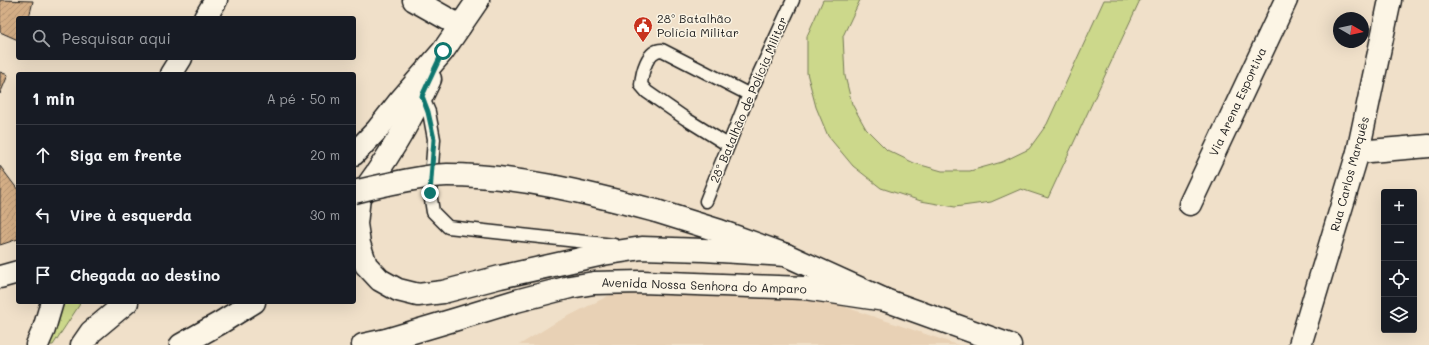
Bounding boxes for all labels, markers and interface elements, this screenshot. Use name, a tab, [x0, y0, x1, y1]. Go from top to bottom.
place label: 28º Batalhão Polícia Militar	[657, 10, 739, 40]
north arrow	[1333, 12, 1369, 48]
street label: 28º Batalhão de Polícia Militar	[706, 14, 790, 185]
public building icon: 28º Batalhão Polícia Militar	[632, 15, 654, 43]
search box	[16, 16, 356, 60]
icon: search	[30, 27, 52, 49]
text: Pesquisar aqui	[62, 28, 171, 48]
route start	[434, 42, 452, 60]
street label: Via Arena Esportiva	[1205, 45, 1269, 159]
text: 1 min	[32, 87, 75, 109]
text: A pé · 50 m	[267, 90, 340, 107]
street label: Rua Carlos Marquês	[1326, 114, 1372, 233]
icon: ahead	[32, 144, 54, 166]
text: Siga em frente	[70, 145, 182, 165]
text: 20 m	[310, 146, 340, 163]
route end	[421, 184, 439, 202]
map controls	[1381, 189, 1417, 333]
button: +	[1381, 189, 1417, 225]
icon: left	[32, 204, 54, 226]
text: Vire à esquerda	[70, 205, 192, 225]
text: 30 m	[310, 206, 340, 223]
button: −	[1381, 225, 1417, 261]
button: locate	[1381, 261, 1417, 297]
icon: arrive	[32, 264, 54, 286]
text: Chegada ao destino	[70, 265, 220, 285]
street label: Avenida Nossa Senhora do Amparo	[601, 273, 807, 297]
button: layers	[1381, 297, 1417, 333]

